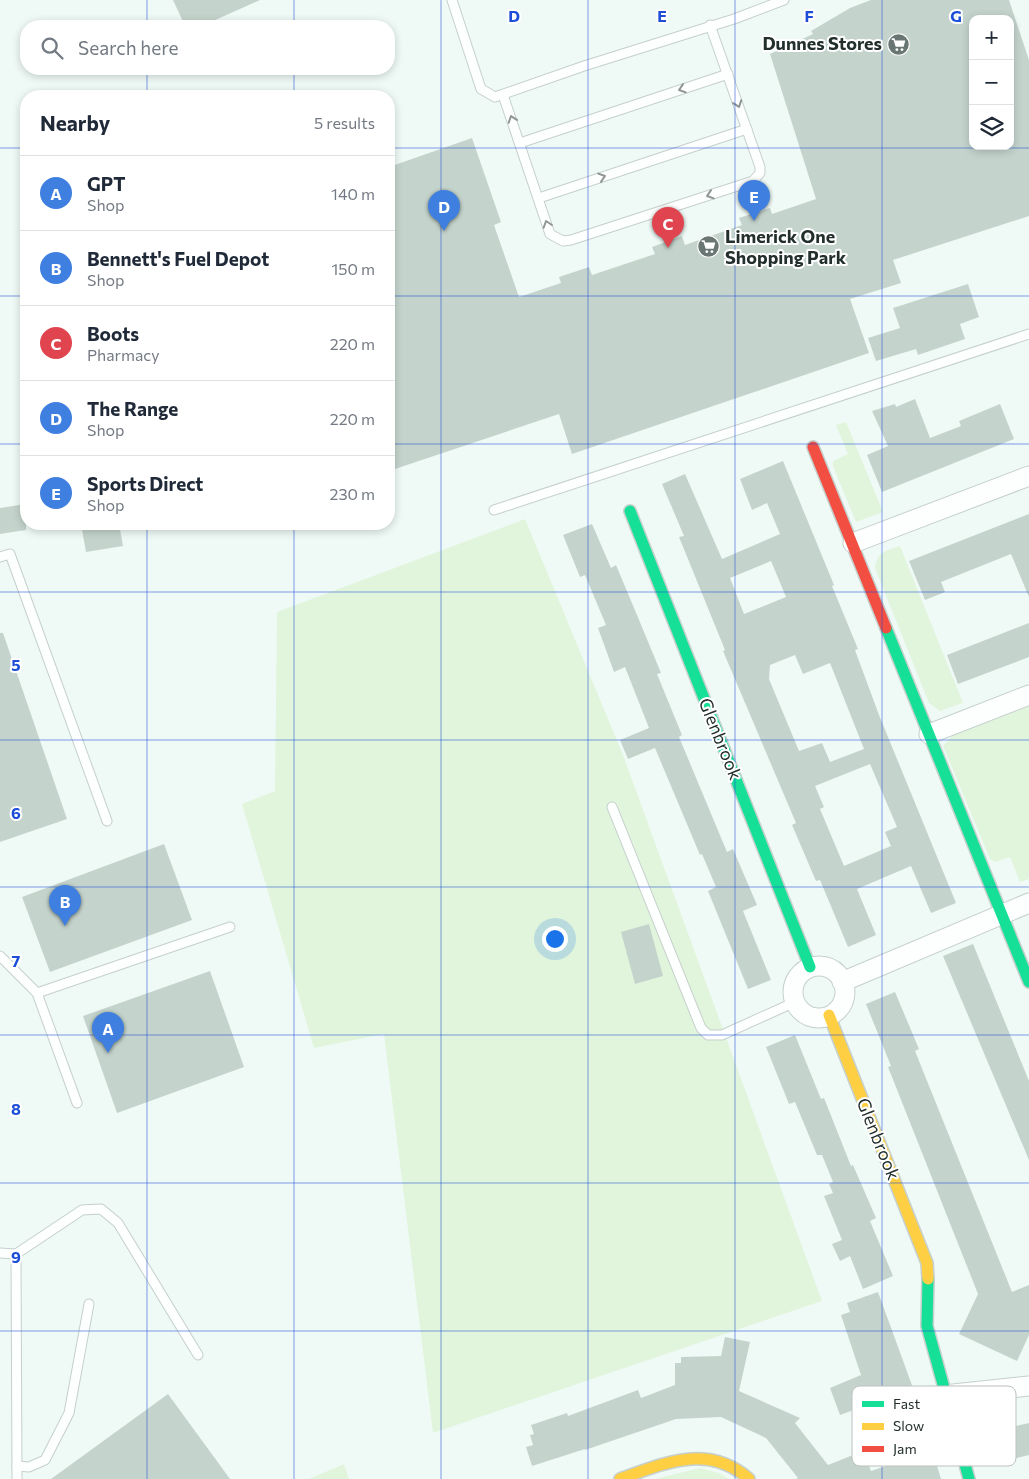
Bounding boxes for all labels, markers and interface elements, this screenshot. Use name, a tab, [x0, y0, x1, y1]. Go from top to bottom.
text: D	[508, 6, 520, 25]
text: E	[657, 6, 667, 25]
text: F	[804, 6, 814, 25]
text: G	[950, 6, 962, 25]
map controls	[969, 15, 1014, 150]
button: +	[969, 15, 1014, 60]
search box	[20, 20, 395, 75]
place label: Dunnes Stores	[762, 32, 882, 54]
supermarket icon: Dunnes Stores	[886, 32, 910, 56]
icon: search	[38, 34, 66, 62]
text: Search here	[78, 36, 178, 59]
button: −	[969, 60, 1014, 105]
one-way arrow	[678, 84, 686, 94]
one-way arrow	[732, 100, 742, 108]
button: layers	[969, 105, 1014, 150]
text: Nearby	[40, 110, 110, 135]
text: 5 results	[314, 113, 375, 132]
one-way arrow	[507, 115, 517, 124]
text: GPT	[87, 172, 125, 195]
one-way arrow	[597, 173, 605, 183]
pin: E	[738, 180, 770, 221]
text: A	[50, 184, 62, 203]
text: 140 m	[331, 184, 375, 203]
one-way arrow	[707, 189, 715, 199]
pin: D	[428, 190, 460, 231]
text: Shop	[87, 195, 125, 214]
pin: C	[652, 207, 684, 248]
one-way arrow	[543, 220, 553, 229]
place label: Limerick One Shopping Park	[725, 225, 847, 268]
supermarket icon: Limerick One Shopping Park	[697, 235, 721, 259]
text: Bennett's Fuel Depot	[87, 247, 269, 270]
text: B	[51, 259, 61, 278]
text: 150 m	[332, 259, 375, 278]
text: Shop	[87, 270, 125, 289]
text: Boots	[87, 322, 139, 345]
text: C	[51, 334, 61, 353]
text: 220 m	[330, 334, 375, 353]
text: Pharmacy	[87, 345, 160, 364]
text: The Range	[87, 397, 178, 420]
text: D	[50, 409, 62, 428]
text: 220 m	[330, 409, 375, 428]
text: Shop	[87, 420, 125, 439]
text: Sports Direct	[87, 472, 203, 495]
text: E	[51, 484, 61, 503]
text: 230 m	[330, 484, 375, 503]
text: Shop	[87, 495, 125, 514]
text: 5	[11, 655, 21, 674]
street label: Glenbrook	[695, 694, 747, 783]
text: 6	[11, 803, 21, 822]
pin: B	[49, 885, 81, 926]
your location	[542, 926, 568, 952]
text: 7	[12, 951, 21, 970]
pin: A	[92, 1012, 124, 1053]
street label: Glenbrook	[853, 1094, 905, 1183]
text: 8	[11, 1099, 21, 1118]
text: 9	[11, 1247, 21, 1266]
legend	[852, 1386, 1016, 1466]
text: Fast	[893, 1395, 920, 1412]
text: Slow	[893, 1417, 924, 1434]
text: Jam	[893, 1440, 917, 1457]

